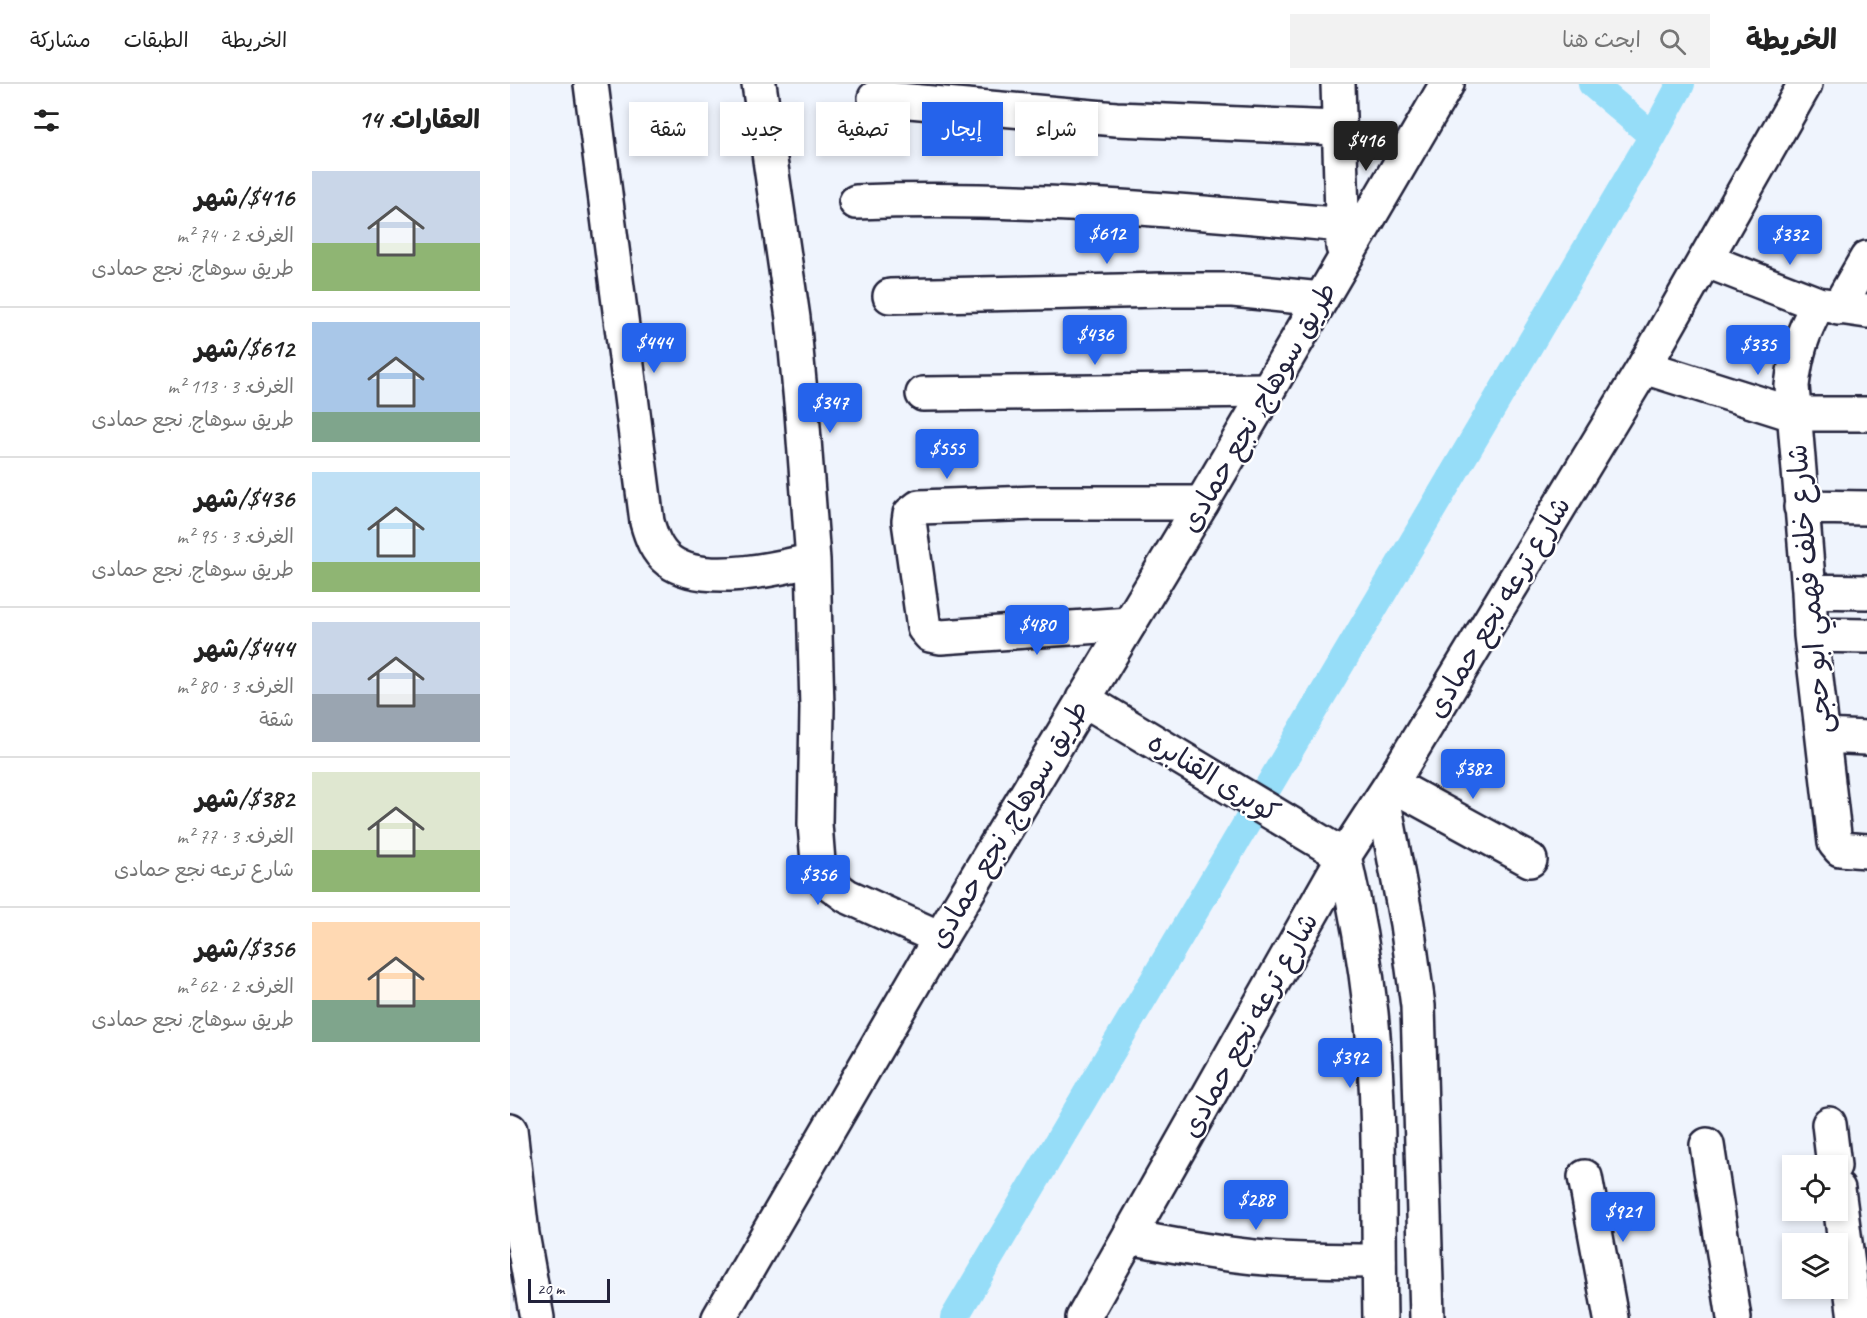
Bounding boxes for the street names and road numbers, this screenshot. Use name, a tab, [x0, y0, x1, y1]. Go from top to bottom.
street label: طريق سوهاج, نجع حمادى	[1172, 276, 1346, 539]
street label: شارع خلف فهمي ابو حجى	[1779, 442, 1846, 735]
street label: شارع ترعه نجع حمادى	[1418, 490, 1580, 725]
street label: طريق سوهاج, نجع حمادى	[920, 694, 1098, 956]
street label: كوبرى القنابره	[1141, 724, 1286, 831]
street label: شارع ترعه نجع حمادى	[1173, 906, 1327, 1145]

